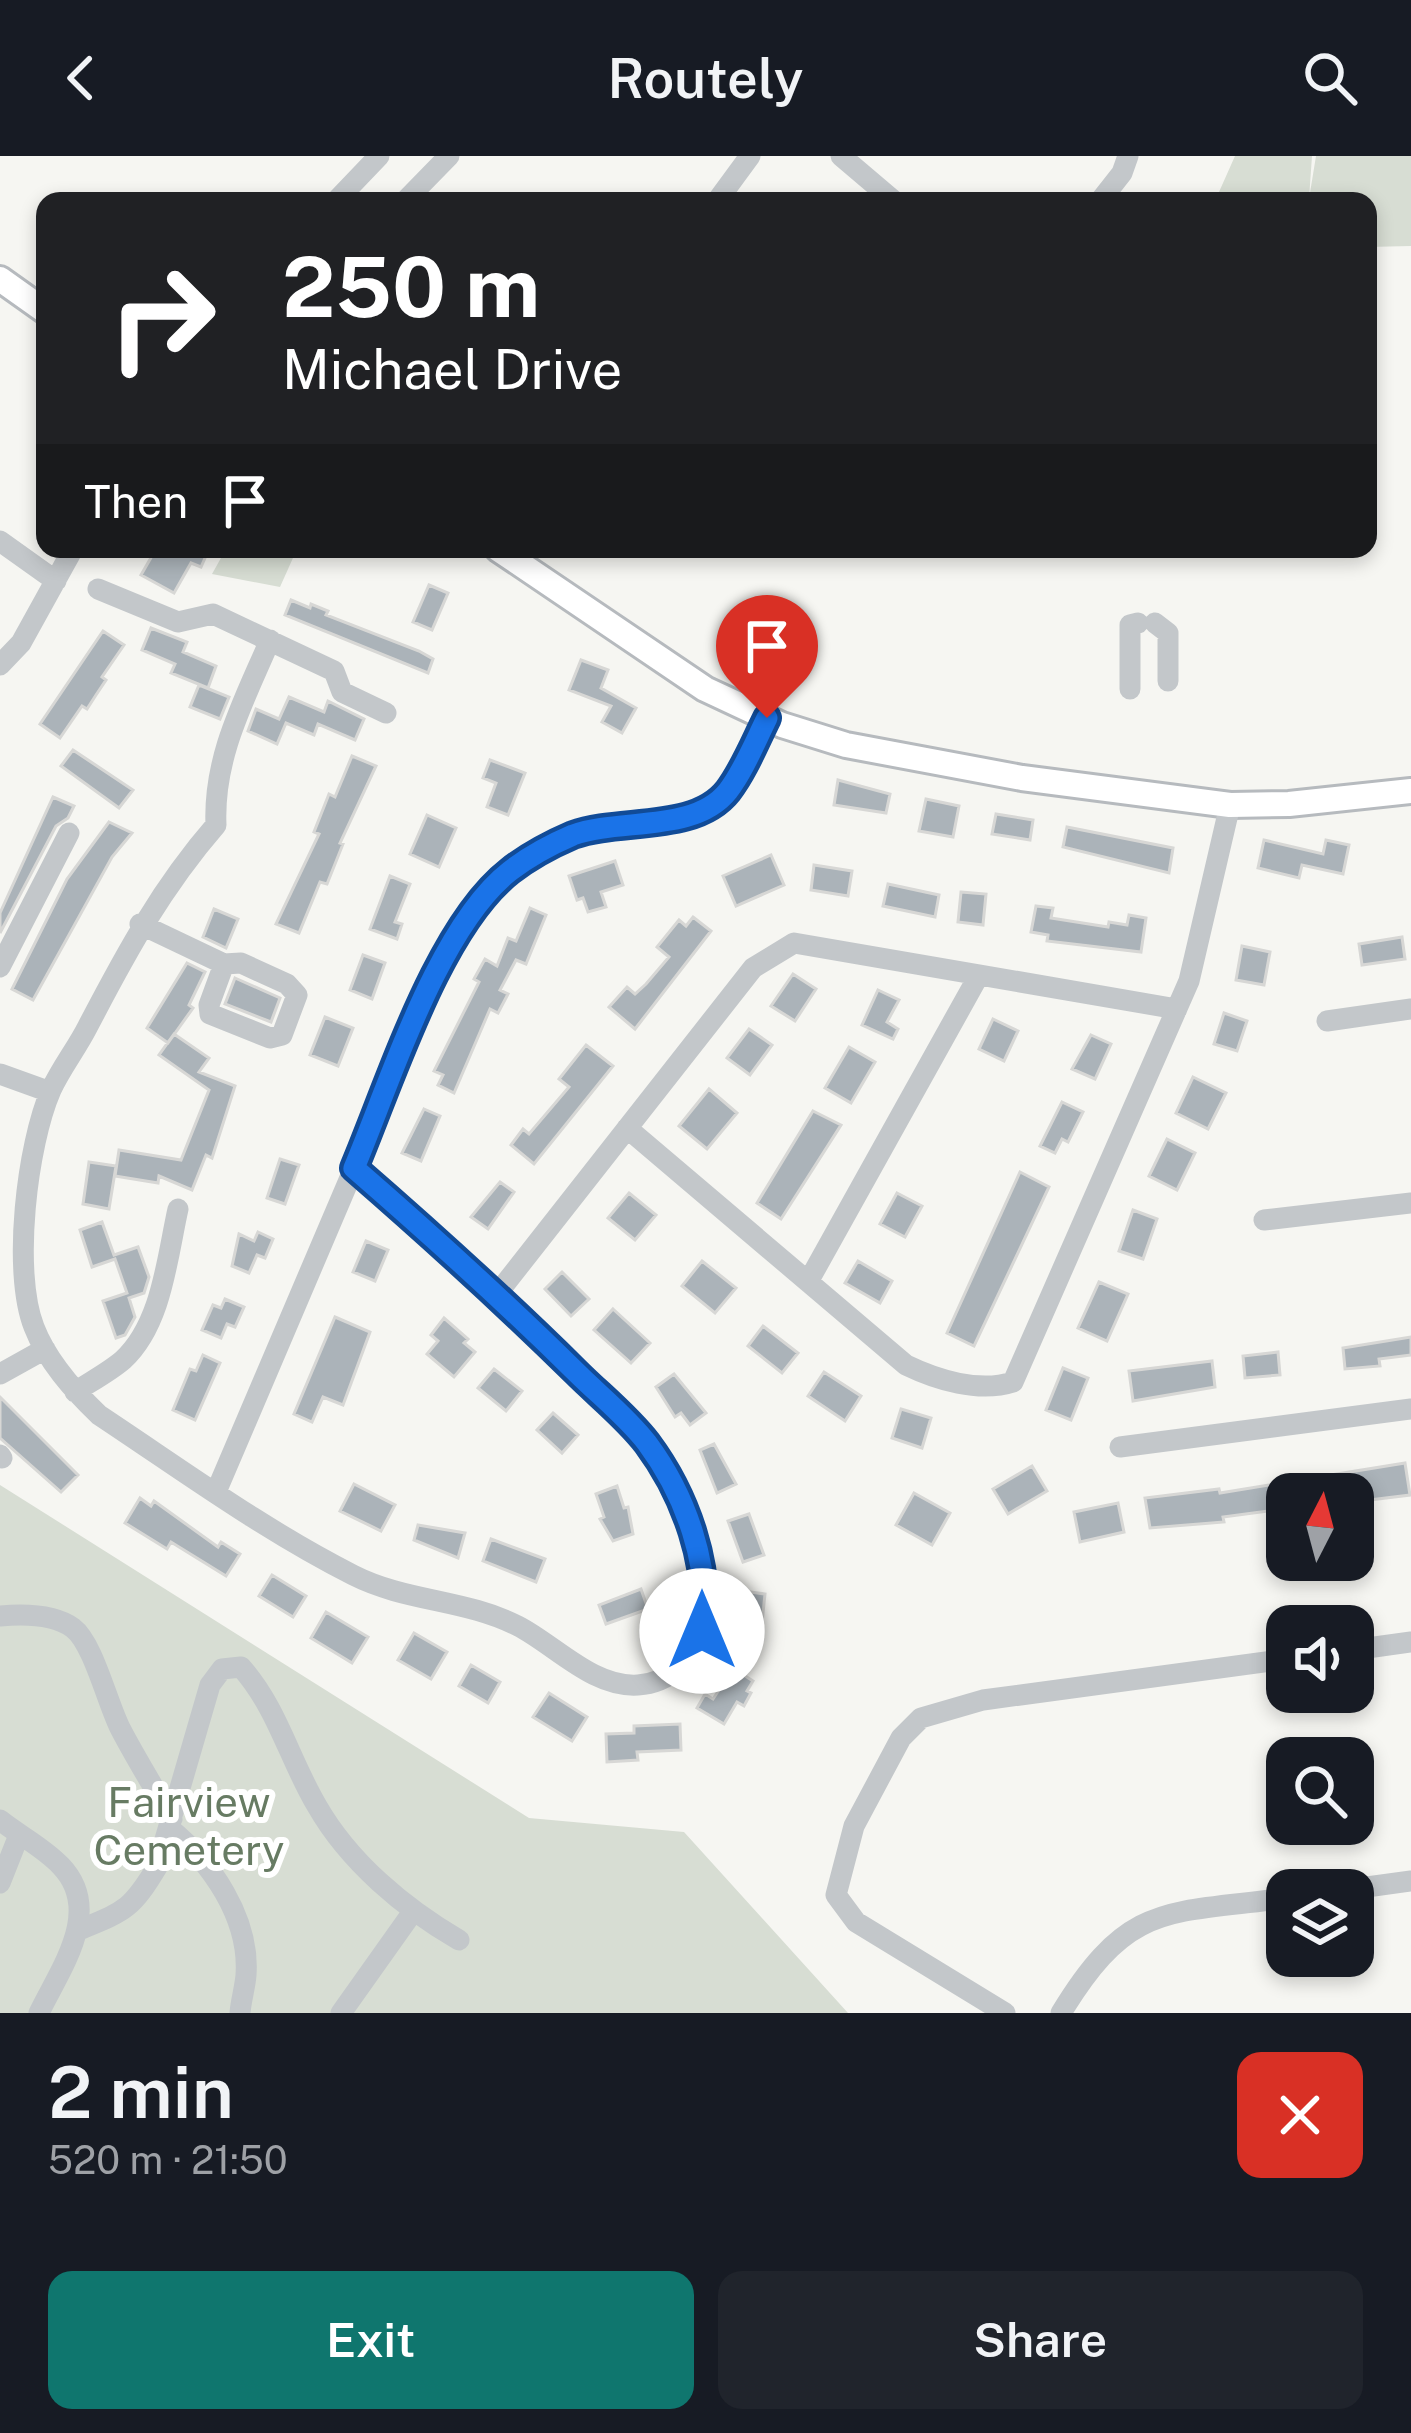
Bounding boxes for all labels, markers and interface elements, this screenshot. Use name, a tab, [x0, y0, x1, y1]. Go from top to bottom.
icon: back	[48, 45, 114, 111]
icon: search	[1297, 45, 1363, 111]
text: Routely	[607, 47, 804, 110]
text: 250 m	[282, 237, 540, 336]
icon: right	[84, 240, 240, 396]
text: Michael Drive	[282, 338, 622, 401]
icon: arrive	[212, 468, 278, 534]
text: Then	[84, 475, 188, 528]
pin	[716, 595, 818, 718]
icon: arrive	[734, 613, 800, 679]
north arrow	[1266, 1473, 1374, 1581]
map controls	[1266, 1473, 1374, 1977]
position arrow	[639, 1568, 765, 1694]
button: sound	[1266, 1605, 1374, 1713]
button: search	[1266, 1737, 1374, 1845]
park label: Fairview Cemetery	[94, 1777, 284, 1874]
button: layers	[1266, 1869, 1374, 1977]
text: 2 min	[48, 2050, 234, 2134]
button: close	[1237, 2052, 1363, 2178]
text: 520 m · 21:50	[48, 2137, 288, 2183]
button: Exit	[48, 2271, 694, 2409]
button: Share	[718, 2271, 1363, 2409]

